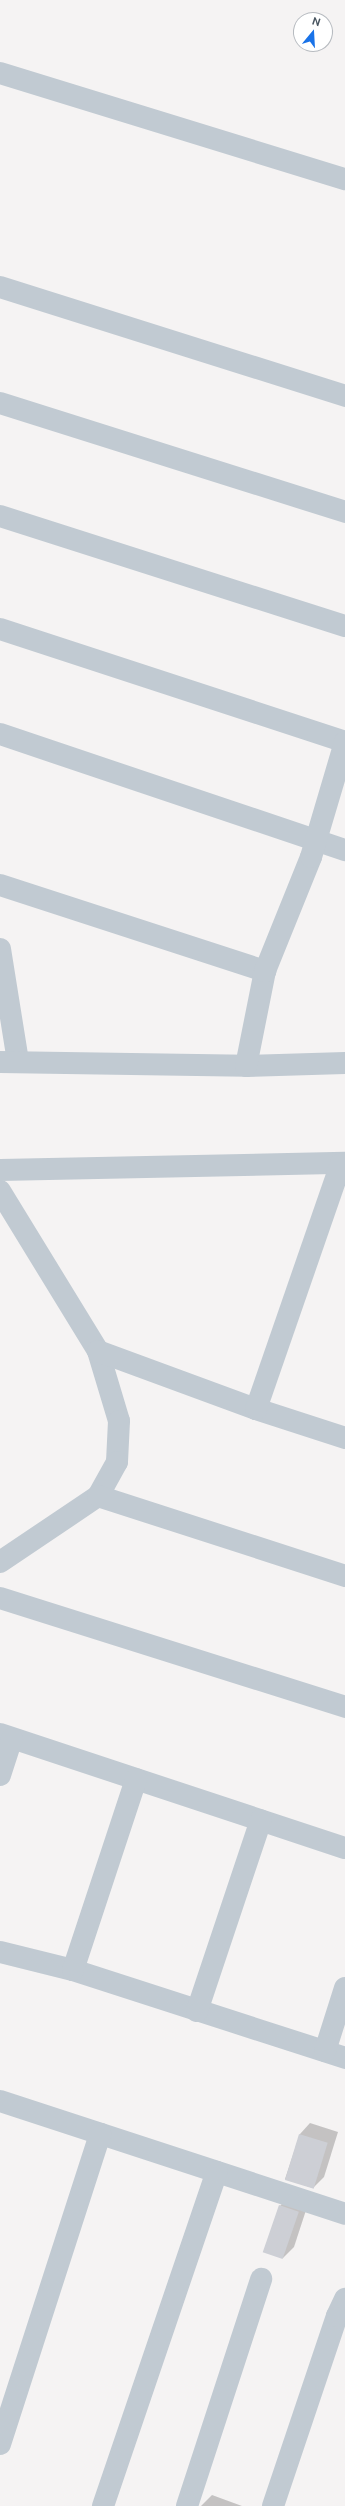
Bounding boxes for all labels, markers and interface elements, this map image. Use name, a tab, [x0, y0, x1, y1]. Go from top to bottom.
north arrow	[293, 12, 333, 52]
text: N	[311, 15, 322, 29]

